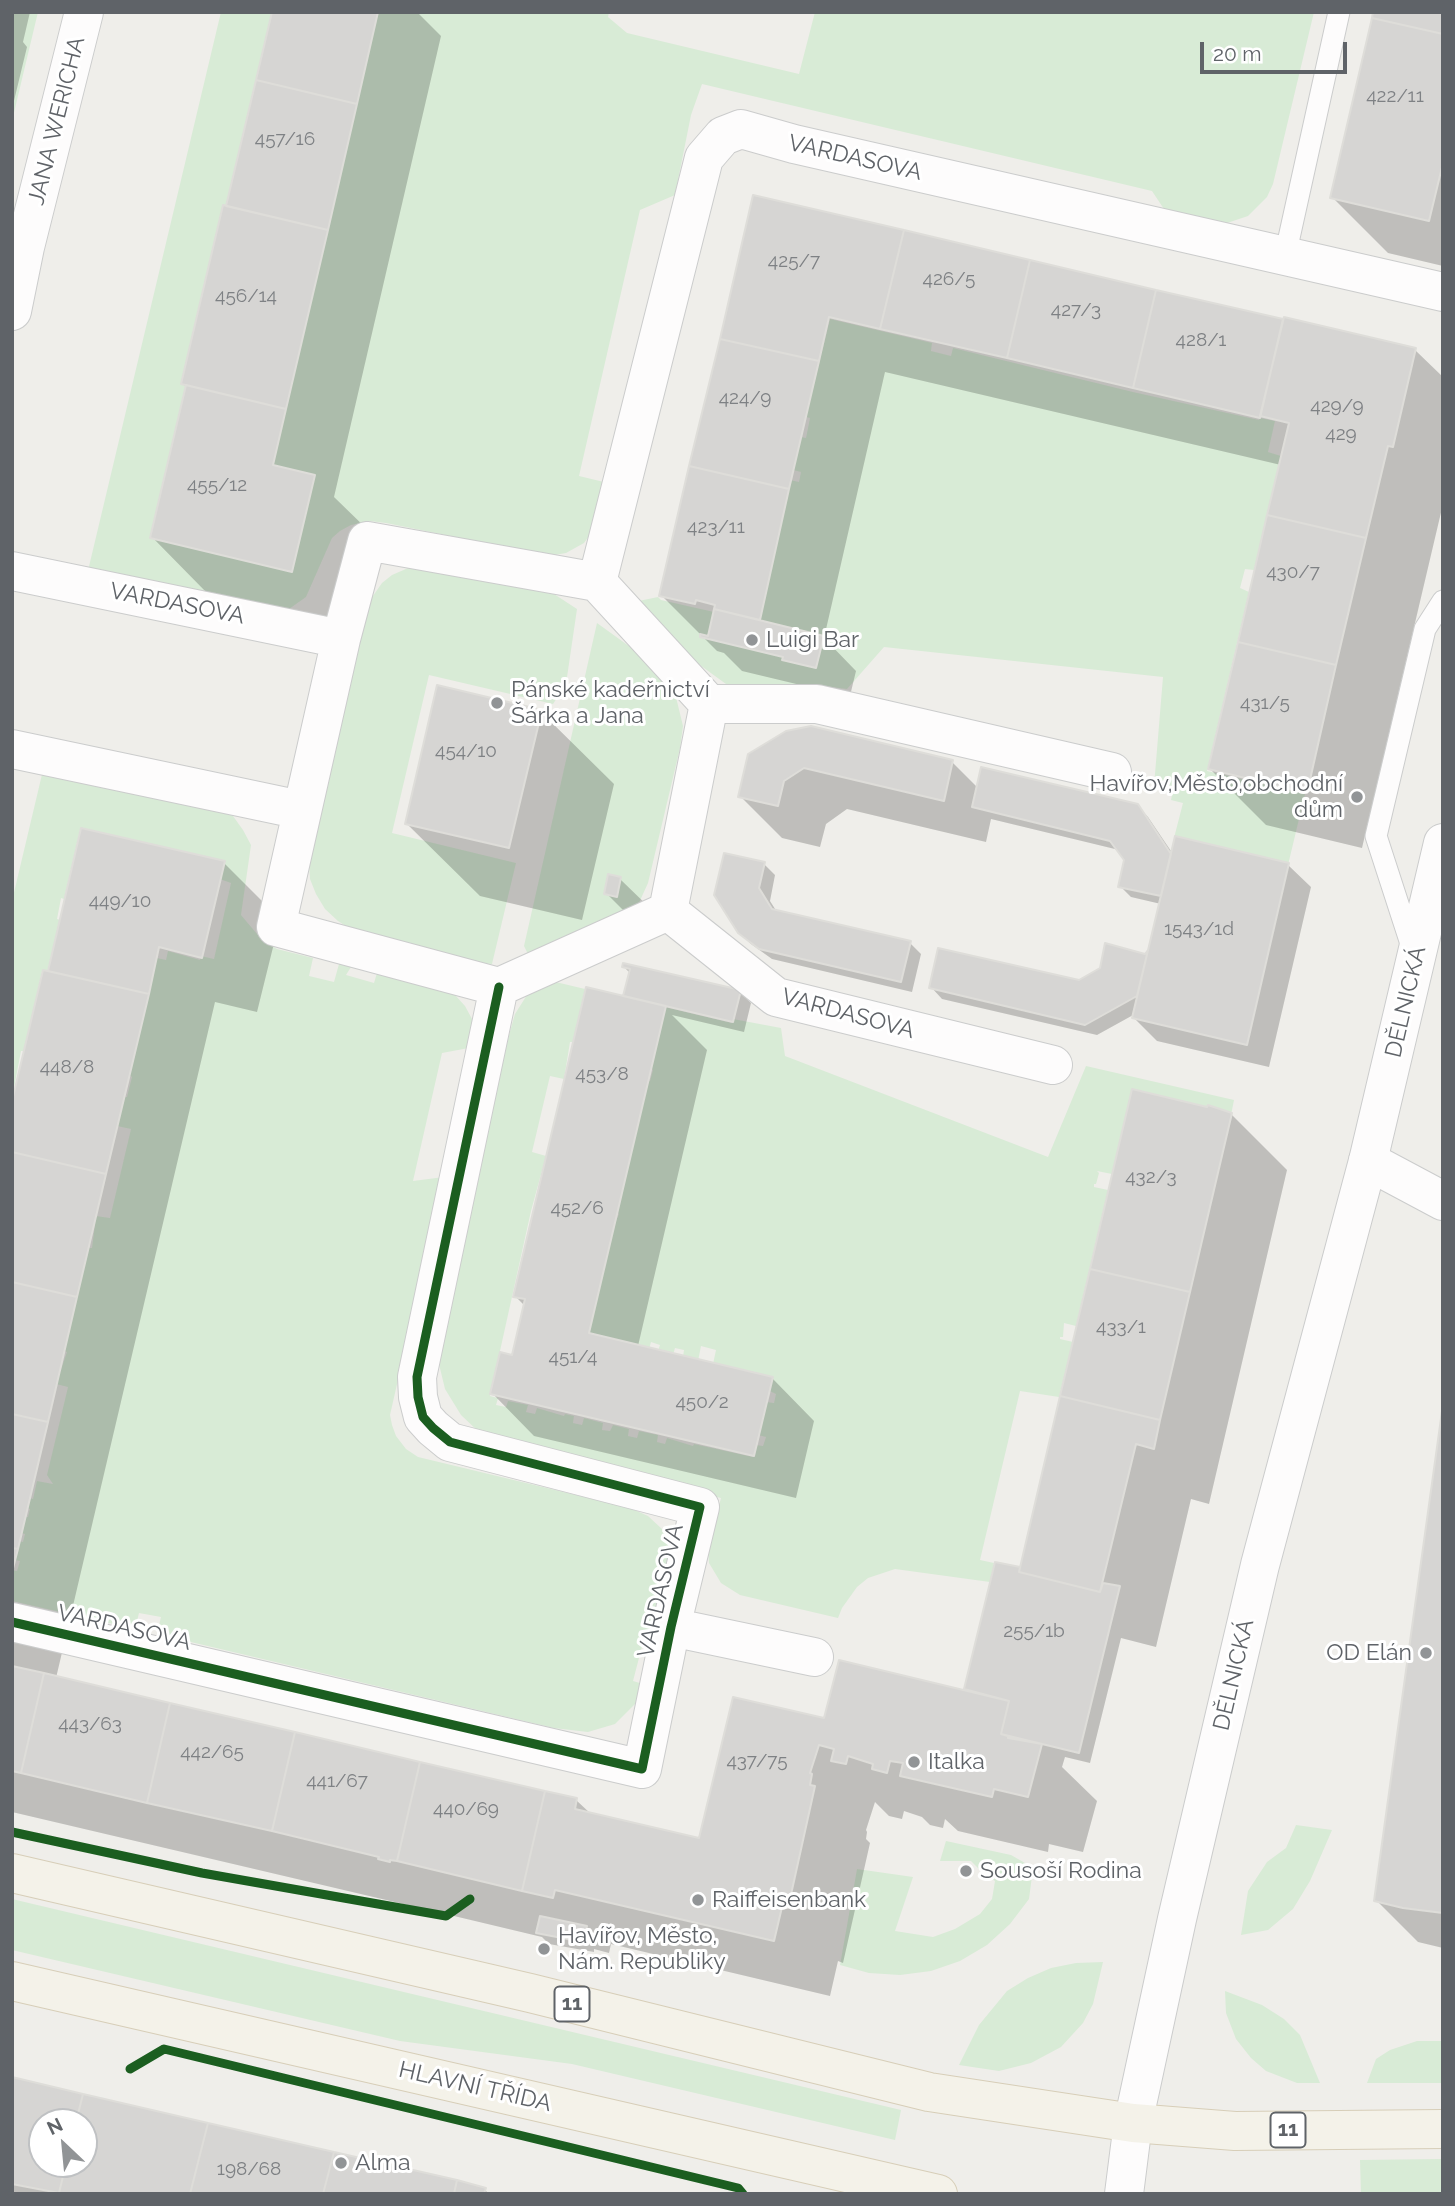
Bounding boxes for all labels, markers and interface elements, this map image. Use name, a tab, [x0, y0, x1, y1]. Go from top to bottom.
scale bar	[1203, 28, 1350, 72]
street label: JANA WERICHA	[23, 34, 91, 208]
text: 20 m	[1213, 41, 1261, 66]
house number: 422/11	[1366, 85, 1424, 107]
house number: 457/16	[255, 128, 315, 150]
street label: VARDASOVA	[785, 129, 925, 187]
house number: 425/7	[768, 250, 820, 272]
house number: 426/5	[923, 268, 975, 290]
house number: 456/14	[215, 285, 277, 307]
house number: 427/3	[1051, 299, 1101, 321]
house number: 428/1	[1176, 329, 1226, 351]
house number: 424/9	[719, 387, 771, 409]
house number: 429/9	[1310, 395, 1364, 417]
house number: 429	[1325, 423, 1357, 445]
house number: 455/12	[187, 474, 247, 496]
house number: 423/11	[687, 516, 745, 538]
house number: 430/7	[1266, 561, 1320, 583]
street label: VARDASOVA	[107, 577, 247, 631]
place label: Luigi Bar	[766, 626, 859, 654]
marker: Luigi Bar	[744, 632, 760, 648]
place label: Pánské kadeřnictví Šárka a Jana	[511, 676, 710, 730]
house number: 431/5	[1240, 692, 1290, 714]
marker: Pánské kadeřnictví Šárka a Jana	[489, 695, 505, 711]
house number: 454/10	[435, 740, 497, 762]
place label: Havířov,Město,obchodní dům	[1090, 770, 1343, 824]
marker: Havířov,Město,obchodní dům	[1349, 789, 1365, 805]
house number: 449/10	[89, 890, 151, 912]
house number: 1543/1d	[1164, 918, 1234, 940]
street label: DĚLNICKÁ	[1380, 944, 1432, 1060]
street label: VARDASOVA	[779, 983, 917, 1045]
house number: 448/8	[40, 1056, 94, 1078]
house number: 453/8	[575, 1063, 629, 1085]
house number: 432/3	[1125, 1166, 1177, 1188]
house number: 452/6	[550, 1197, 604, 1219]
house number: 433/1	[1096, 1316, 1146, 1338]
house number: 451/4	[549, 1346, 597, 1368]
house number: 450/2	[675, 1391, 729, 1413]
street label: VARDASOVA	[632, 1521, 690, 1661]
street label: VARDASOVA	[54, 1599, 194, 1657]
street label: DĚLNICKÁ	[1208, 1617, 1260, 1733]
house number: 255/1b	[1003, 1620, 1065, 1642]
place label: OD Elán	[1326, 1639, 1412, 1667]
marker: OD Elán	[1418, 1645, 1434, 1661]
house number: 443/63	[58, 1713, 122, 1735]
house number: 442/65	[180, 1741, 244, 1763]
place label: Italka	[928, 1748, 985, 1776]
house number: 437/75	[726, 1750, 788, 1772]
marker: Italka	[906, 1754, 922, 1770]
house number: 441/67	[306, 1770, 368, 1792]
house number: 440/69	[433, 1798, 499, 1820]
place label: Sousoší Rodina	[980, 1857, 1142, 1885]
marker: Sousoší Rodina	[958, 1863, 974, 1879]
place label: Raiffeisenbank	[712, 1886, 866, 1914]
marker: Raiffeisenbank	[690, 1892, 706, 1908]
place label: Havířov, Město, Nám. Republiky	[558, 1922, 726, 1976]
marker: Havířov, Město, Nám. Republiky	[536, 1941, 552, 1957]
road number: 11	[554, 1986, 590, 2022]
street label: HLAVNÍ TŘÍDA	[396, 2056, 554, 2118]
north arrow	[28, 2108, 98, 2178]
road number: 11	[1270, 2112, 1306, 2148]
text: N	[43, 2113, 66, 2139]
place label: Alma	[355, 2149, 410, 2177]
marker: Alma	[333, 2155, 349, 2171]
house number: 198/68	[217, 2158, 281, 2180]

